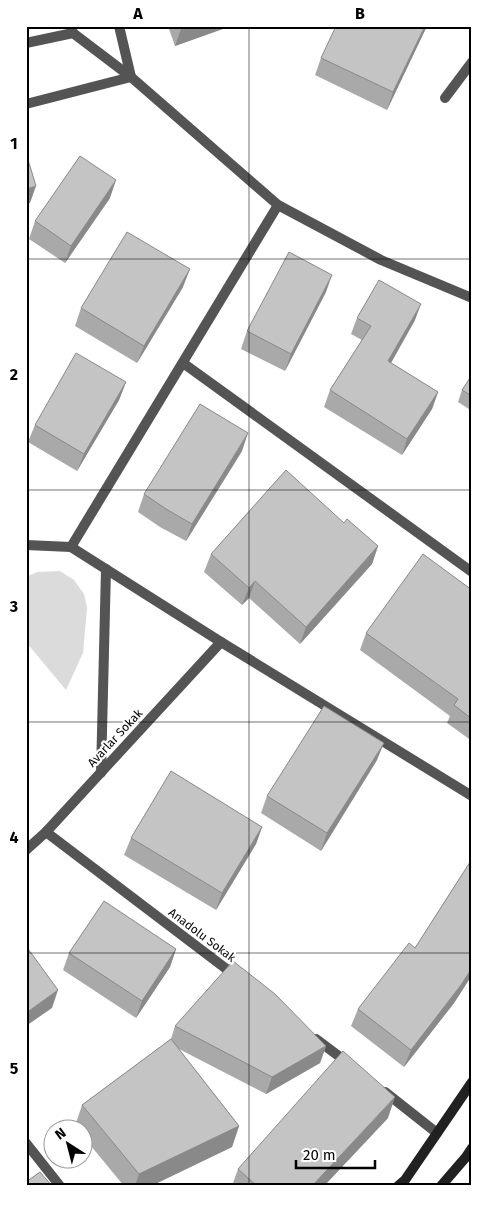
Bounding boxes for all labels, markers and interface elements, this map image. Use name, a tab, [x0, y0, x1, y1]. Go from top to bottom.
text: A	[132, 4, 143, 23]
text: B	[355, 4, 365, 23]
text: 1	[10, 134, 18, 153]
text: 2	[10, 365, 18, 384]
text: 3	[9, 597, 18, 616]
street label: Avarlar Sokak	[85, 706, 146, 770]
text: 4	[9, 828, 19, 847]
street label: Anadolu Sokak	[166, 905, 239, 965]
text: 5	[10, 1059, 19, 1078]
north arrow	[42, 1120, 92, 1170]
text: N	[52, 1124, 69, 1143]
scale bar	[296, 1137, 374, 1169]
text: 20 m	[303, 1146, 336, 1164]

